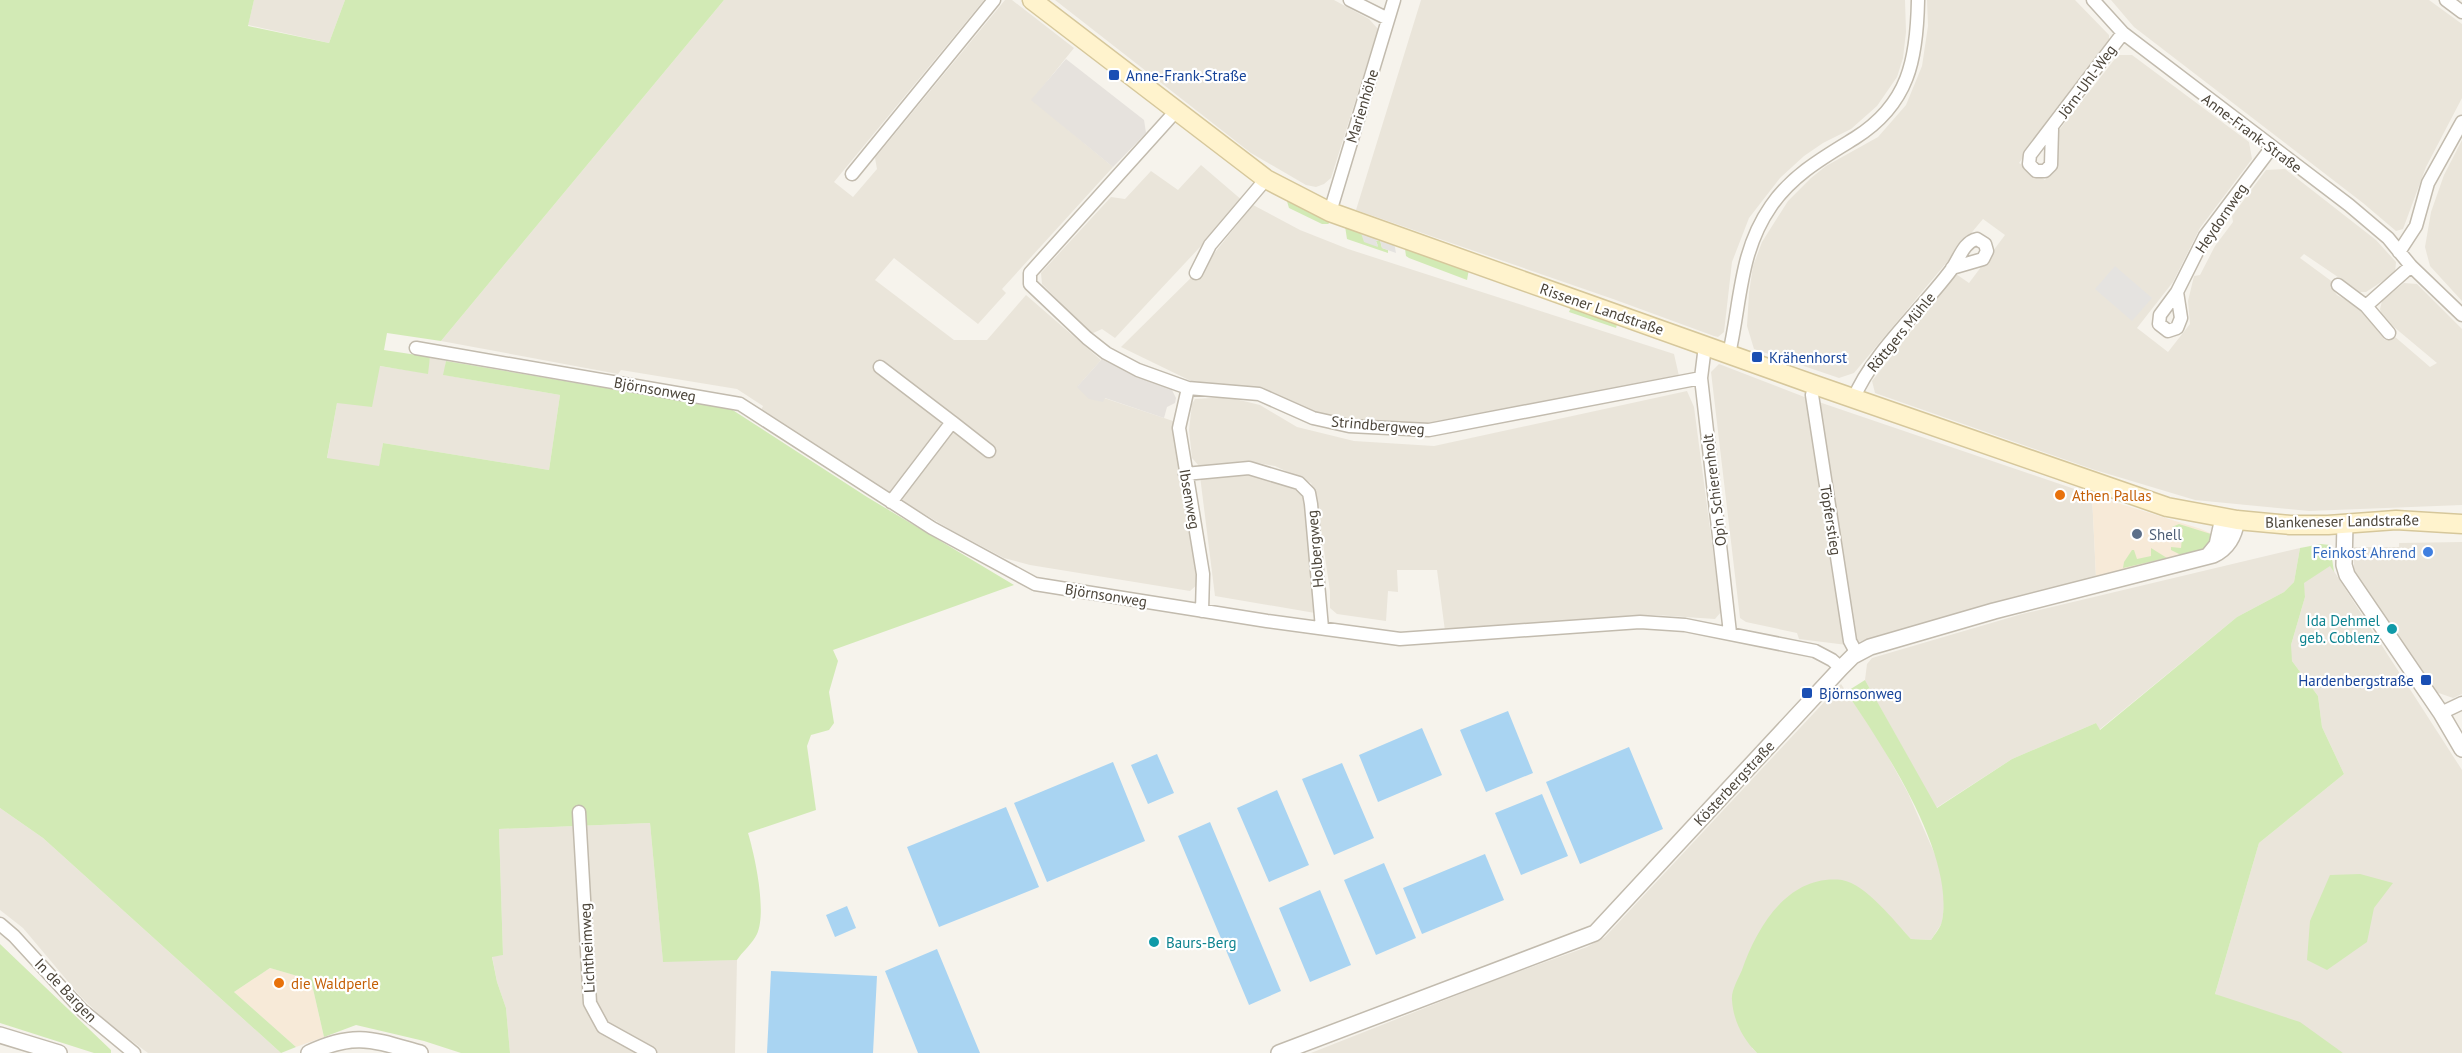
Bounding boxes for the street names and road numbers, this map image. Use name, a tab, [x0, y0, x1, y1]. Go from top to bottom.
street label: Jörn-Uhl-Weg	[2053, 41, 2120, 122]
street label: Marienhöhe	[1342, 67, 1382, 145]
street label: Anne-Frank-Straße	[2198, 89, 2306, 177]
street label: Heydornweg	[2191, 179, 2251, 257]
street label: Rissener Landstraße	[1538, 279, 1666, 339]
street label: Röttgers Mühle	[1863, 288, 1939, 376]
street label: Björnsonweg	[612, 372, 698, 406]
street label: Strindbergweg	[1330, 411, 1426, 439]
street label: Op'n Schierenholt	[1698, 433, 1730, 547]
street label: Ibsenweg	[1175, 467, 1205, 531]
street label: Töpferstieg	[1816, 483, 1846, 557]
street label: Holbergweg	[1302, 509, 1328, 589]
street label: Blankeneser Landstraße	[2265, 510, 2419, 532]
street label: Björnsonweg	[1064, 579, 1148, 611]
street label: Kösterbergstraße	[1690, 736, 1778, 830]
street label: Lichtheimweg	[575, 902, 599, 994]
street label: In de Bargen	[31, 954, 101, 1026]

